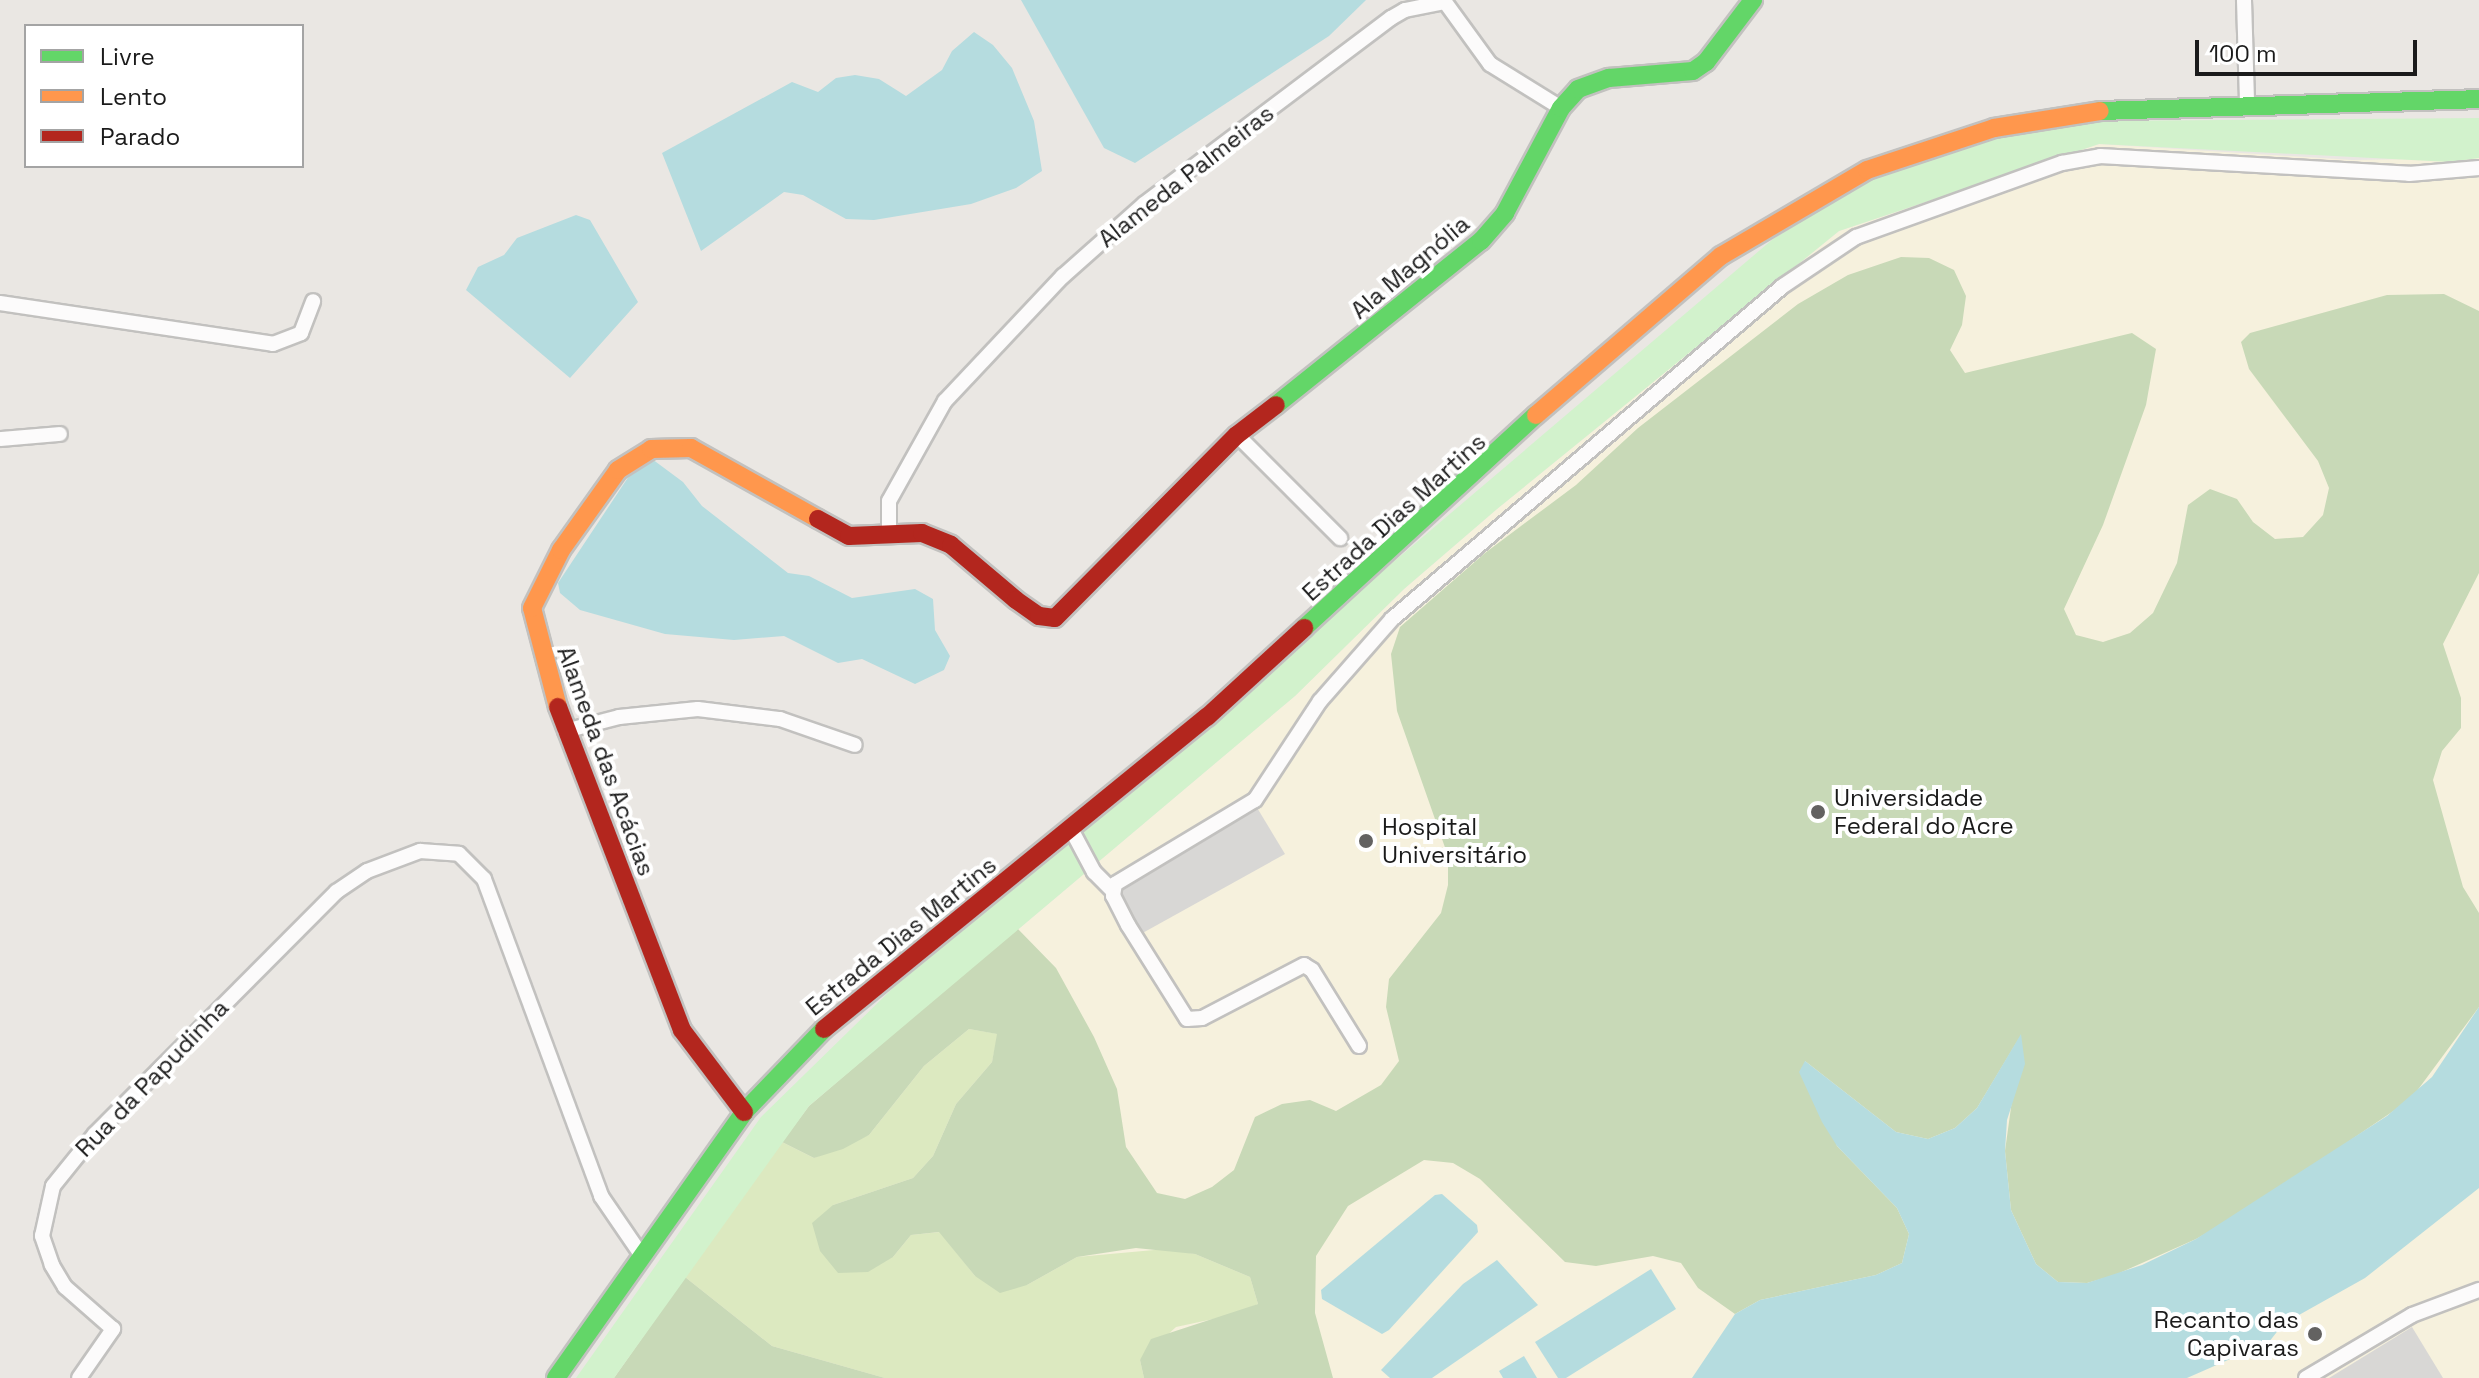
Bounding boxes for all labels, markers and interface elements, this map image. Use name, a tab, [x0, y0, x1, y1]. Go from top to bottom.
legend	[24, 24, 304, 168]
scale bar	[2199, 24, 2421, 74]
text: 100 m	[2209, 38, 2277, 69]
text: Livre	[100, 41, 155, 72]
text: Lento	[100, 81, 167, 112]
street label: Alameda Palmeiras	[1093, 99, 1279, 253]
text: Parado	[100, 121, 180, 152]
street label: Ala Magnólia	[1345, 209, 1475, 325]
street label: Estrada Dias Martins	[1296, 427, 1492, 607]
street label: Alameda das Acácias	[551, 642, 661, 880]
place label: Universidade Federal do Acre	[1834, 784, 2014, 840]
marker: Universidade Federal do Acre	[1809, 803, 1827, 821]
place label: Hospital Universitário	[1382, 813, 1527, 869]
marker: Hospital Universitário	[1357, 832, 1375, 850]
street label: Estrada Dias Martins	[800, 850, 1002, 1022]
street label: Rua da Papudinha	[69, 993, 235, 1163]
place label: Recanto das Capivaras	[2154, 1306, 2299, 1362]
marker: Recanto das Capivaras	[2306, 1325, 2324, 1343]

